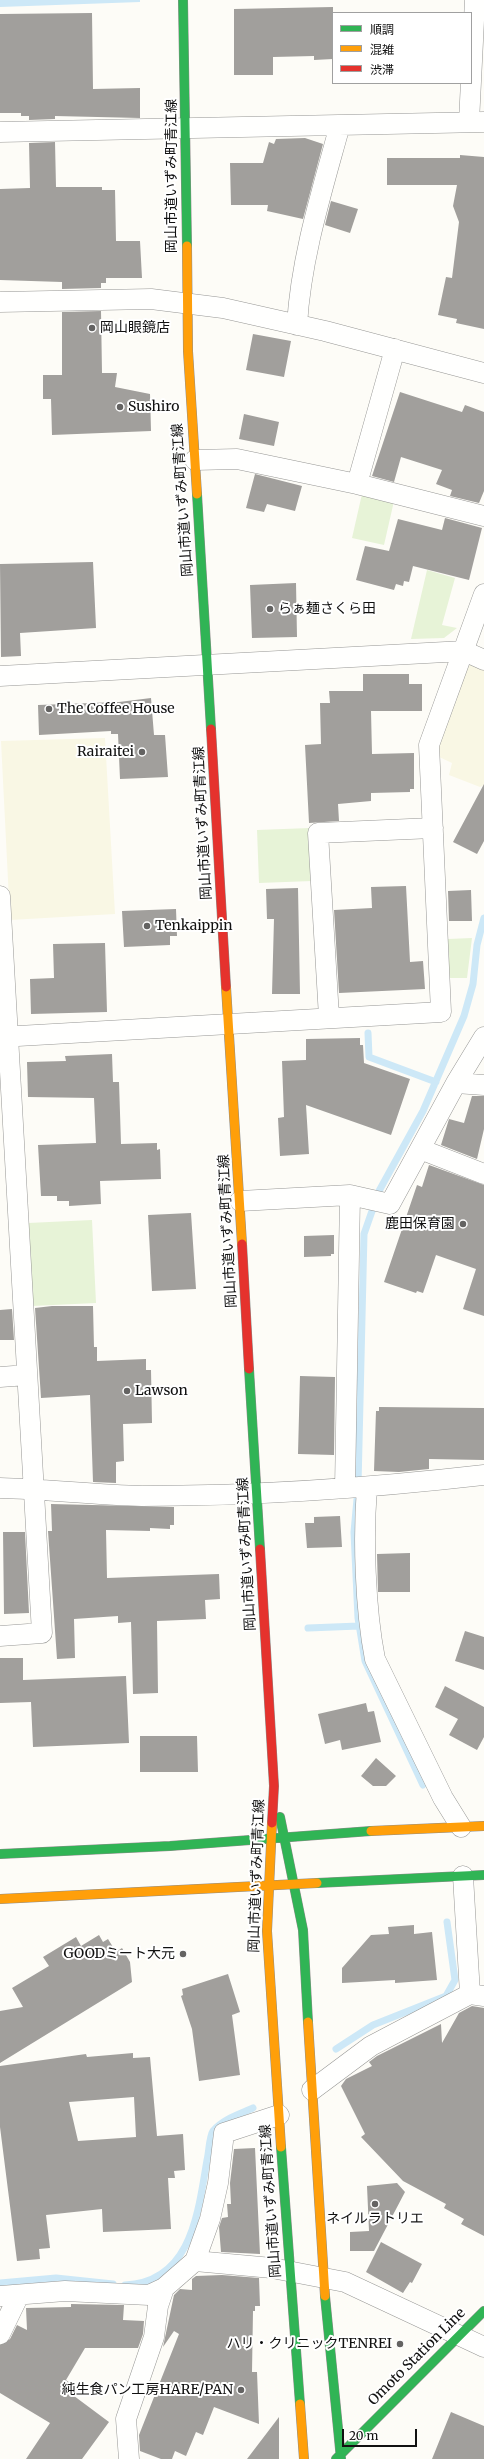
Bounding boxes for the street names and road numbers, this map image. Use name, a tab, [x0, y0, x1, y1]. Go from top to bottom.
street label: 岡山市道いずみ町青江線	[164, 99, 180, 253]
street label: 岡山市道いずみ町青江線	[169, 423, 197, 577]
street label: 岡山市道いずみ町青江線	[191, 746, 215, 900]
street label: 岡山市道いずみ町青江線	[216, 1154, 240, 1308]
street label: 岡山市道いずみ町青江線	[235, 1477, 259, 1631]
street label: 岡山市道いずみ町青江線	[246, 1799, 268, 1953]
street label: 岡山市道いずみ町青江線	[257, 2124, 285, 2278]
street label: Omoto Station Line	[365, 2305, 469, 2409]

